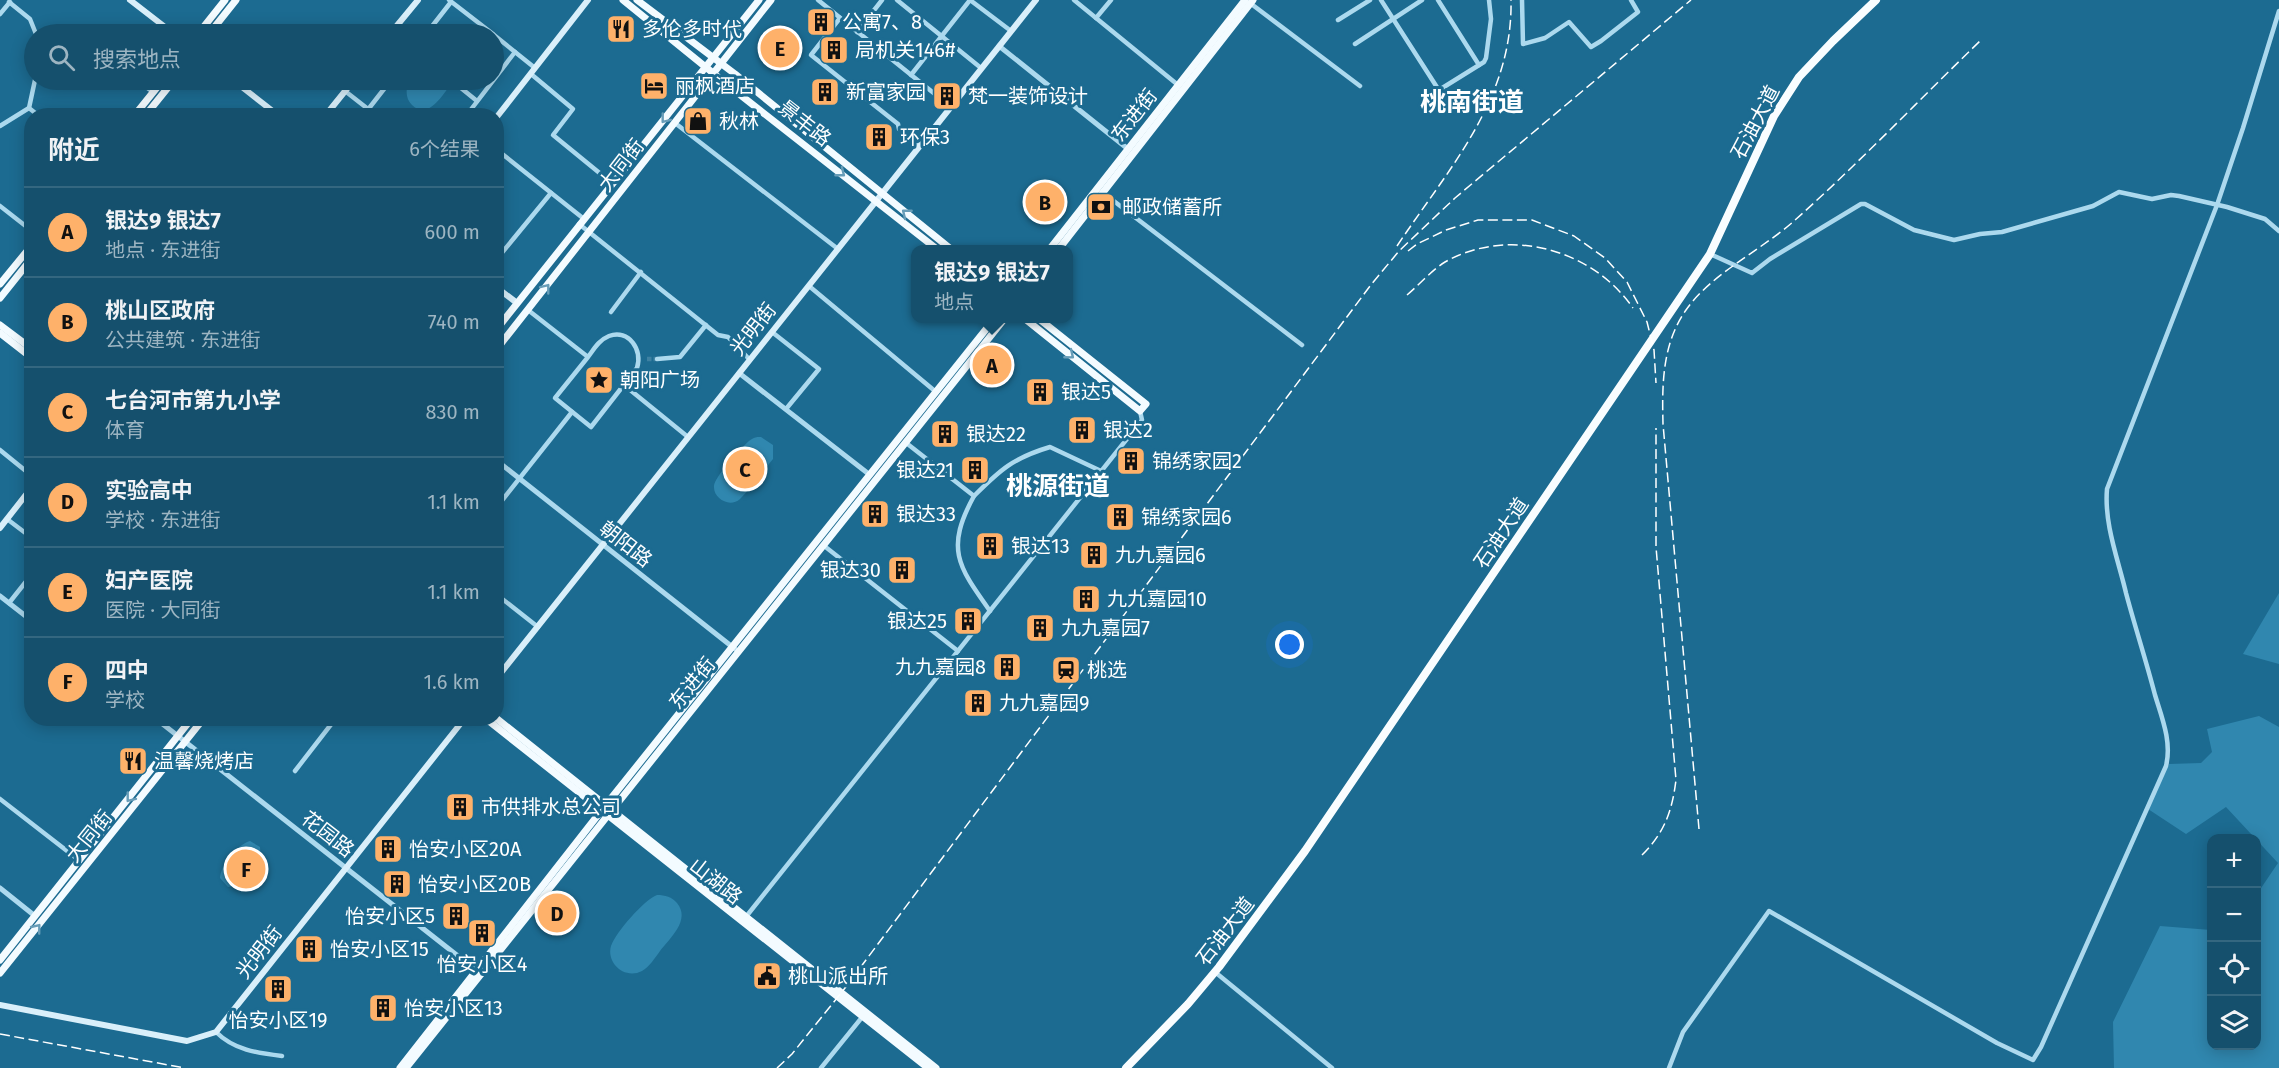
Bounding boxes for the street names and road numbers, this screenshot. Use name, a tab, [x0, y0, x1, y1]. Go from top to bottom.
street label: 石油大道	[1726, 81, 1784, 163]
street label: 东进街	[1106, 84, 1162, 146]
street label: 景丰路	[774, 95, 836, 151]
street label: 大同街	[593, 134, 649, 196]
street label: 光明街	[725, 298, 781, 360]
street label: 石油大道	[1469, 493, 1533, 573]
street label: 朝阳路	[595, 516, 657, 572]
street label: 东进街	[664, 652, 720, 714]
street label: 大同街	[61, 805, 117, 867]
street label: 花园路	[297, 806, 359, 862]
street label: 山湖路	[685, 853, 747, 909]
street label: 石油大道	[1191, 892, 1259, 970]
street label: 光明街	[231, 921, 287, 983]

